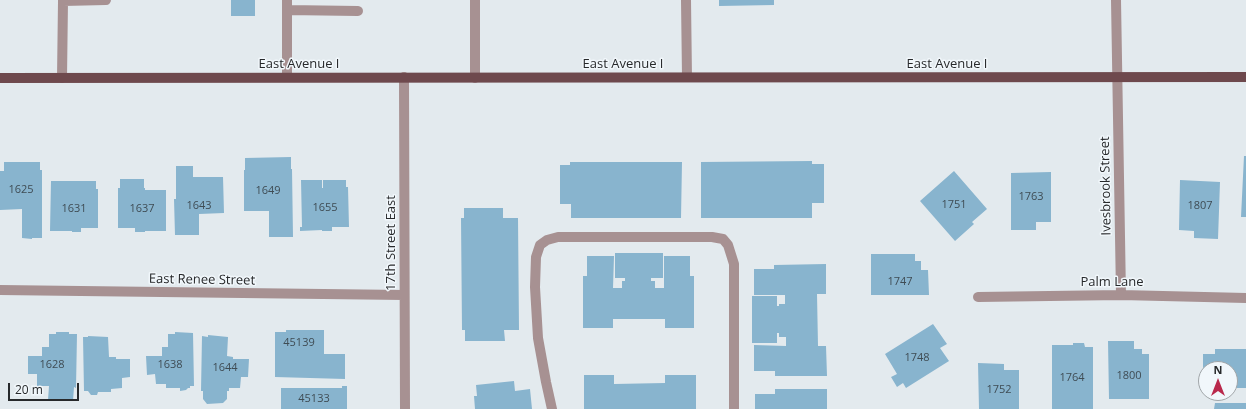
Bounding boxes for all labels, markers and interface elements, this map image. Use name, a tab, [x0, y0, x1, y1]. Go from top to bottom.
street label: East Avenue I	[259, 56, 339, 72]
street label: East Avenue I	[583, 56, 663, 72]
street label: East Avenue I	[907, 56, 987, 72]
street label: Ivesbrook Street	[1097, 136, 1115, 236]
house number: 1625	[8, 183, 34, 197]
house number: 1649	[255, 184, 281, 198]
house number: 1763	[1018, 190, 1044, 204]
street label: 17th Street East	[383, 195, 399, 291]
house number: 1751	[941, 198, 967, 212]
house number: 1643	[186, 199, 212, 213]
house number: 1807	[1187, 199, 1213, 213]
house number: 1655	[312, 201, 338, 215]
house number: 1631	[61, 202, 87, 216]
house number: 1637	[129, 202, 155, 216]
street label: East Renee Street	[149, 271, 255, 289]
street label: Palm Lane	[1080, 274, 1144, 290]
house number: 1747	[887, 275, 913, 289]
house number: 45139	[283, 336, 315, 350]
house number: 1748	[904, 351, 930, 365]
house number: 1628	[39, 358, 65, 372]
house number: 1638	[157, 358, 183, 372]
house number: 1644	[212, 361, 238, 375]
north arrow	[1198, 361, 1238, 401]
text: N	[1214, 362, 1222, 377]
house number: 1800	[1116, 369, 1142, 383]
house number: 1764	[1059, 371, 1085, 385]
scale bar	[10, 375, 81, 401]
text: 20 m	[15, 381, 43, 398]
house number: 1752	[986, 383, 1012, 397]
house number: 45133	[298, 392, 330, 406]

